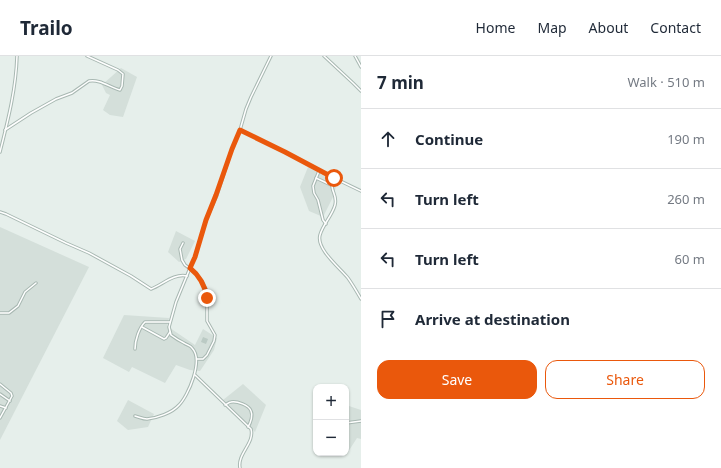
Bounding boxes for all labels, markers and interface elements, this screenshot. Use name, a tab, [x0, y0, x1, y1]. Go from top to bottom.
text: Trailo	[20, 15, 73, 41]
text: Home	[476, 18, 515, 37]
text: Map	[537, 18, 567, 37]
text: About	[589, 18, 628, 37]
text: Contact	[650, 18, 701, 37]
text: 7 min	[377, 71, 424, 94]
text: Walk · 510 m	[627, 73, 705, 91]
icon: ahead	[377, 128, 399, 150]
text: Continue	[415, 129, 483, 149]
text: 190 m	[667, 130, 705, 148]
route start	[325, 169, 343, 187]
icon: left	[377, 188, 399, 210]
text: Turn left	[415, 189, 479, 209]
text: 260 m	[667, 190, 705, 208]
icon: left	[377, 248, 399, 270]
text: Turn left	[415, 249, 479, 269]
text: 60 m	[675, 250, 705, 268]
route end	[198, 289, 216, 307]
icon: arrive	[377, 308, 399, 330]
text: Arrive at destination	[415, 309, 570, 329]
button: Save	[377, 360, 537, 399]
button: Share	[545, 360, 705, 399]
map controls	[313, 384, 349, 456]
button: +	[313, 384, 349, 420]
button: −	[313, 420, 349, 456]

